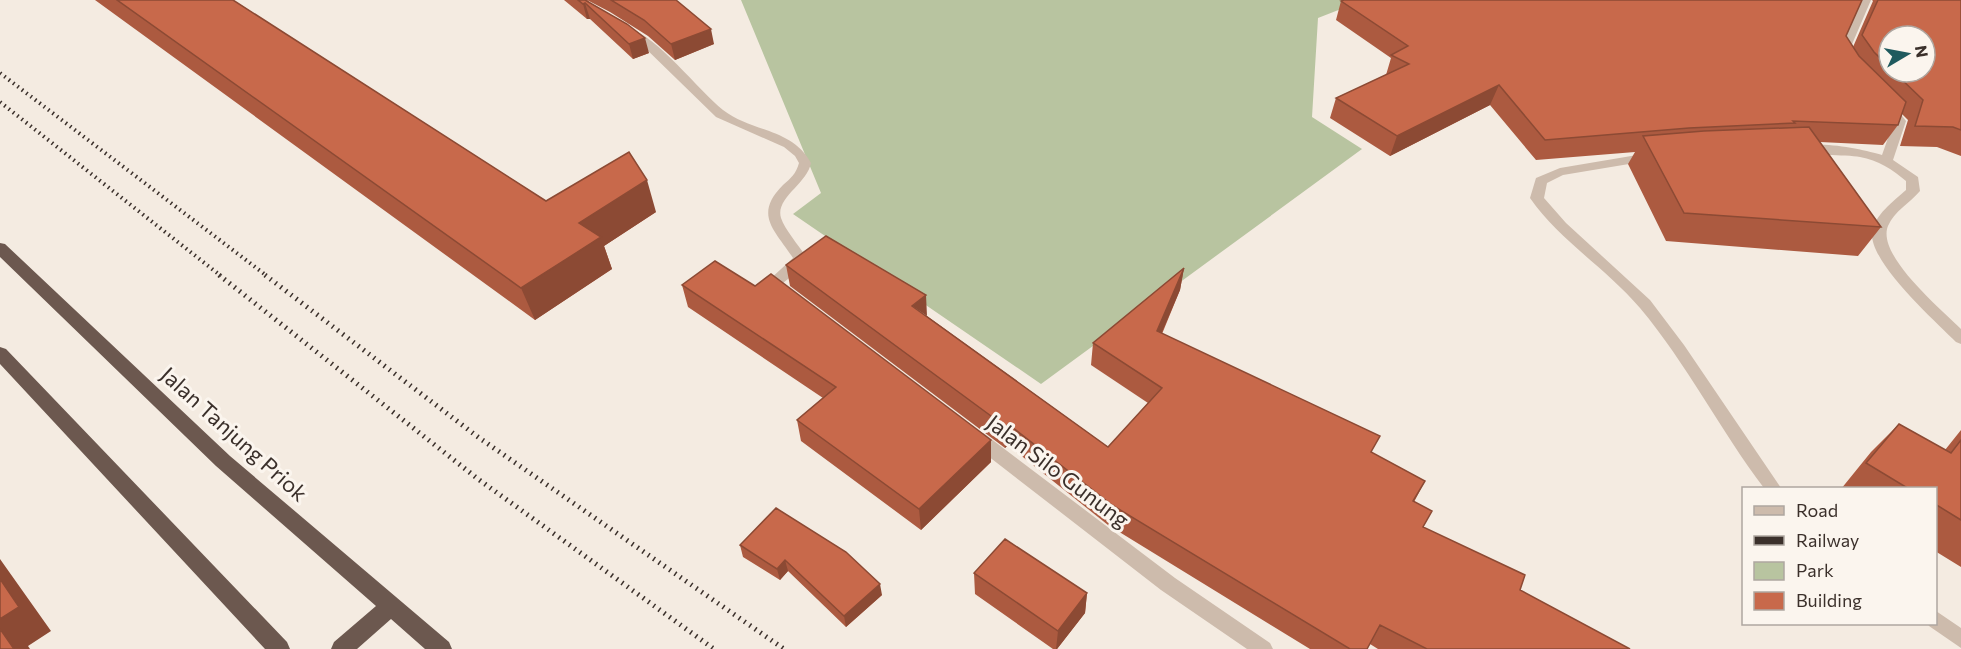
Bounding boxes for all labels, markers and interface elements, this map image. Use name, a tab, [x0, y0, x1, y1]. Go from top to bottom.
north arrow	[1877, 24, 1937, 84]
text: N	[1912, 44, 1933, 59]
street label: Jalan Tanjung Priok	[155, 361, 313, 507]
street label: Jalan Silo Gunung	[982, 408, 1135, 533]
legend	[1742, 487, 1937, 625]
text: Road	[1796, 499, 1838, 521]
text: Railway	[1796, 529, 1859, 551]
text: Park	[1796, 559, 1834, 581]
text: Building	[1796, 589, 1862, 611]

